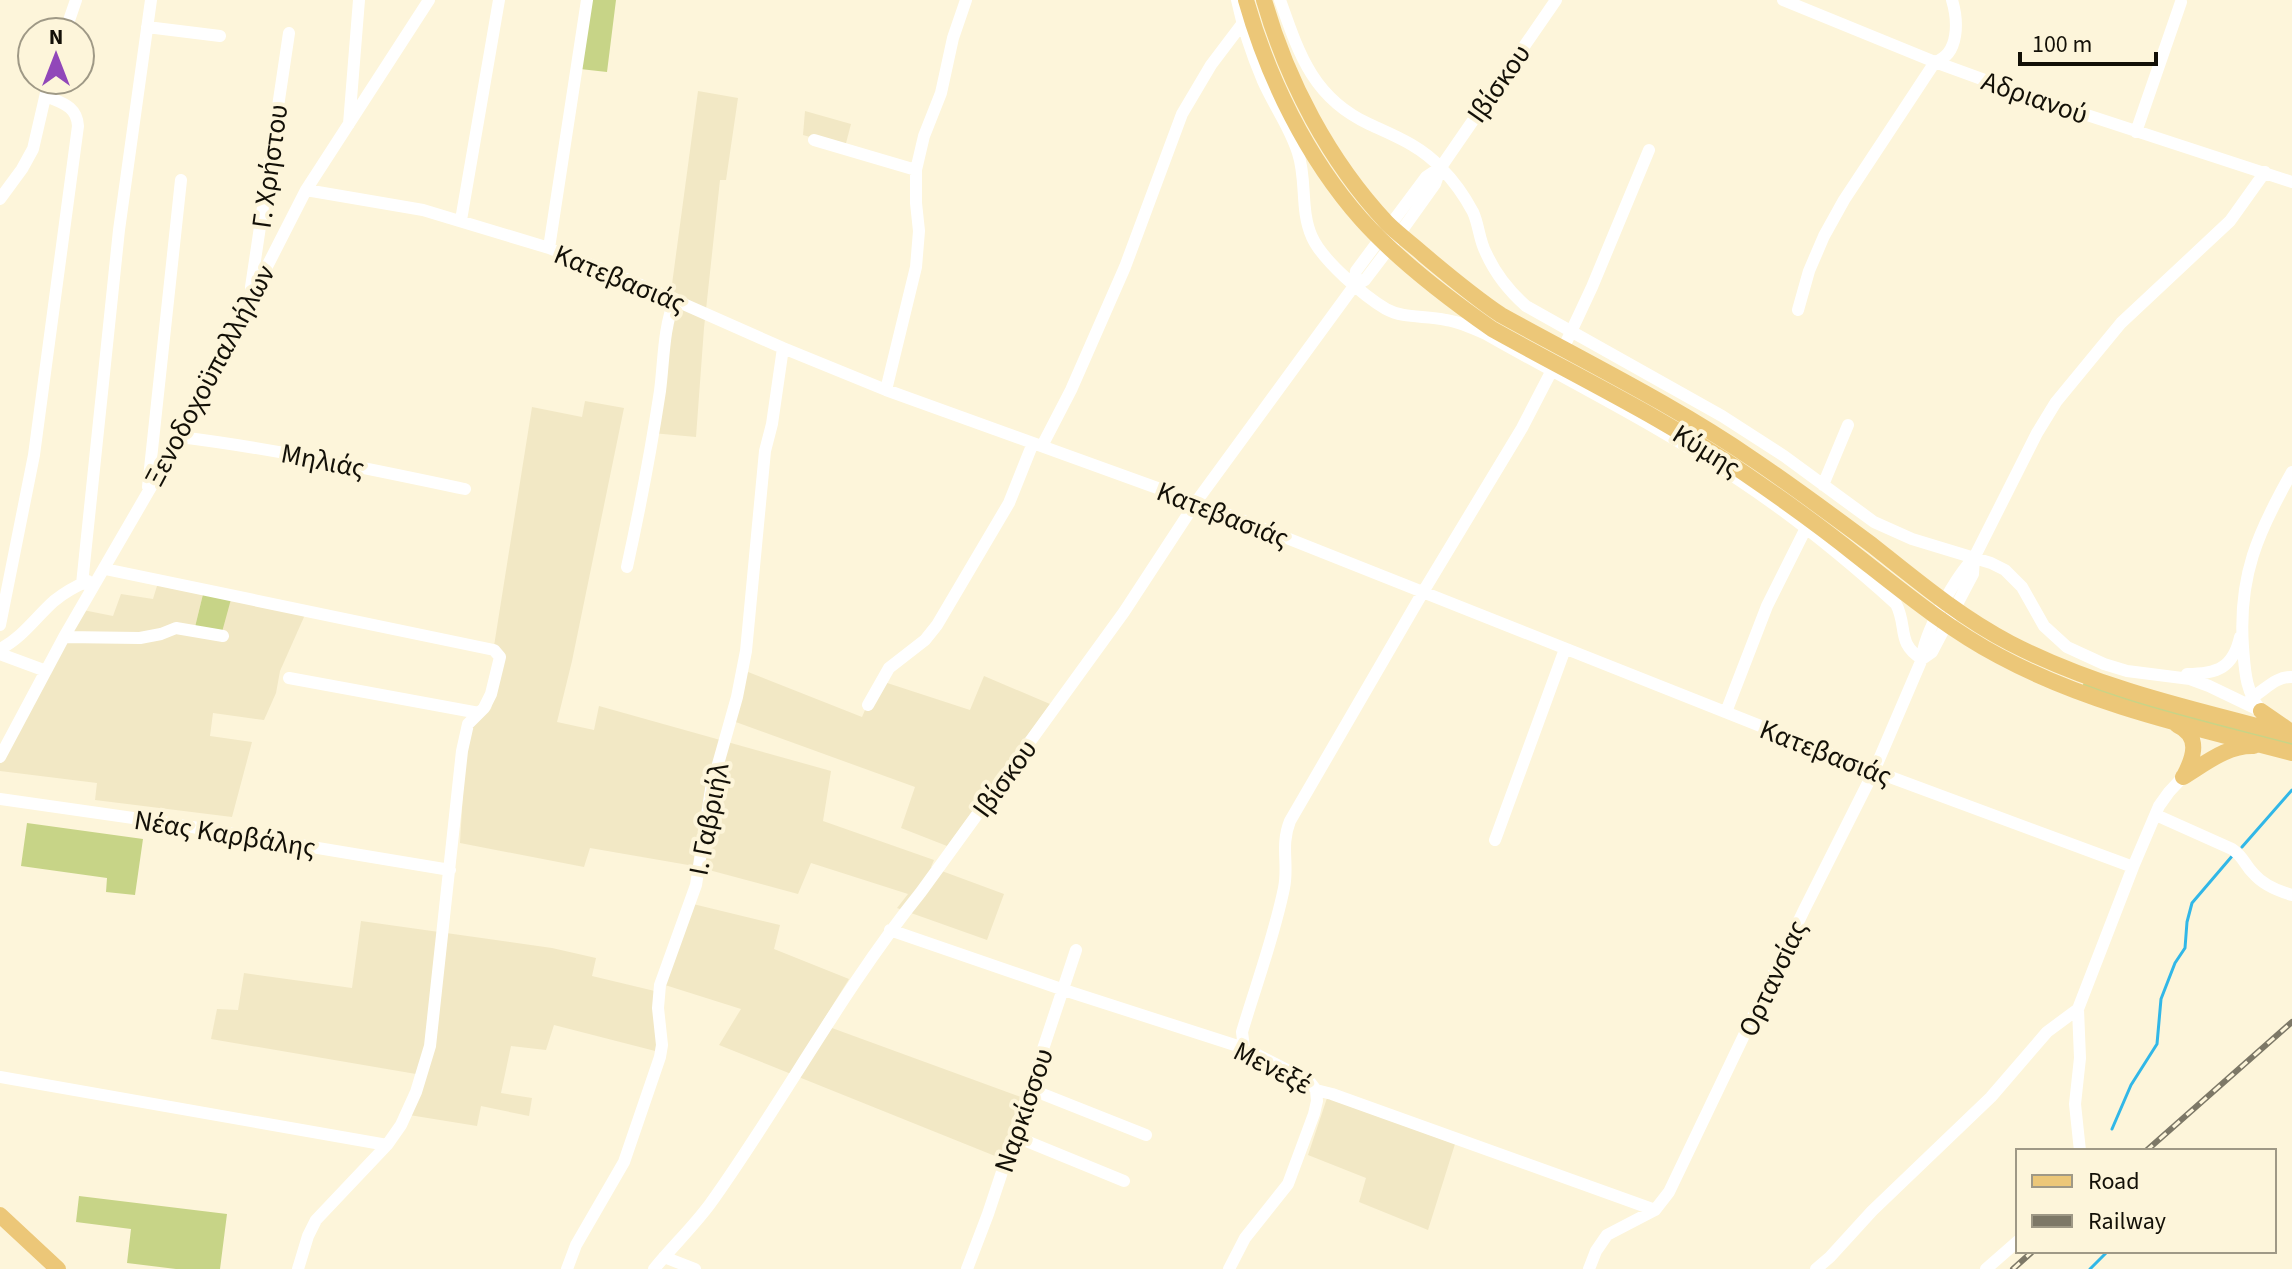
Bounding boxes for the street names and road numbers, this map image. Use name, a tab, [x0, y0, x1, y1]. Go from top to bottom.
street label: Ιβίσκου	[1457, 36, 1540, 131]
street label: Αδριανού	[1976, 61, 2093, 135]
street label: Γ. Χρήστου	[242, 102, 298, 231]
street label: Κατεβασιάς	[548, 234, 691, 323]
street label: Ξενοδοχοϋπαλλήλων	[135, 258, 285, 493]
street label: Κύμης	[1665, 414, 1748, 487]
street label: Μηλιάς	[278, 433, 368, 489]
street label: Κατεβασιάς	[1151, 471, 1294, 558]
street label: Κατεβασιάς	[1754, 709, 1897, 796]
street label: Ιβίσκου	[963, 731, 1047, 826]
street label: Ι. Γαβριήλ	[678, 759, 740, 879]
street label: Νέας Καρβάλης	[131, 800, 318, 868]
street label: Ορτανσίας	[1728, 914, 1817, 1043]
street label: Μενεξέ	[1227, 1031, 1318, 1104]
street label: Ναρκίσσου	[984, 1043, 1064, 1178]

